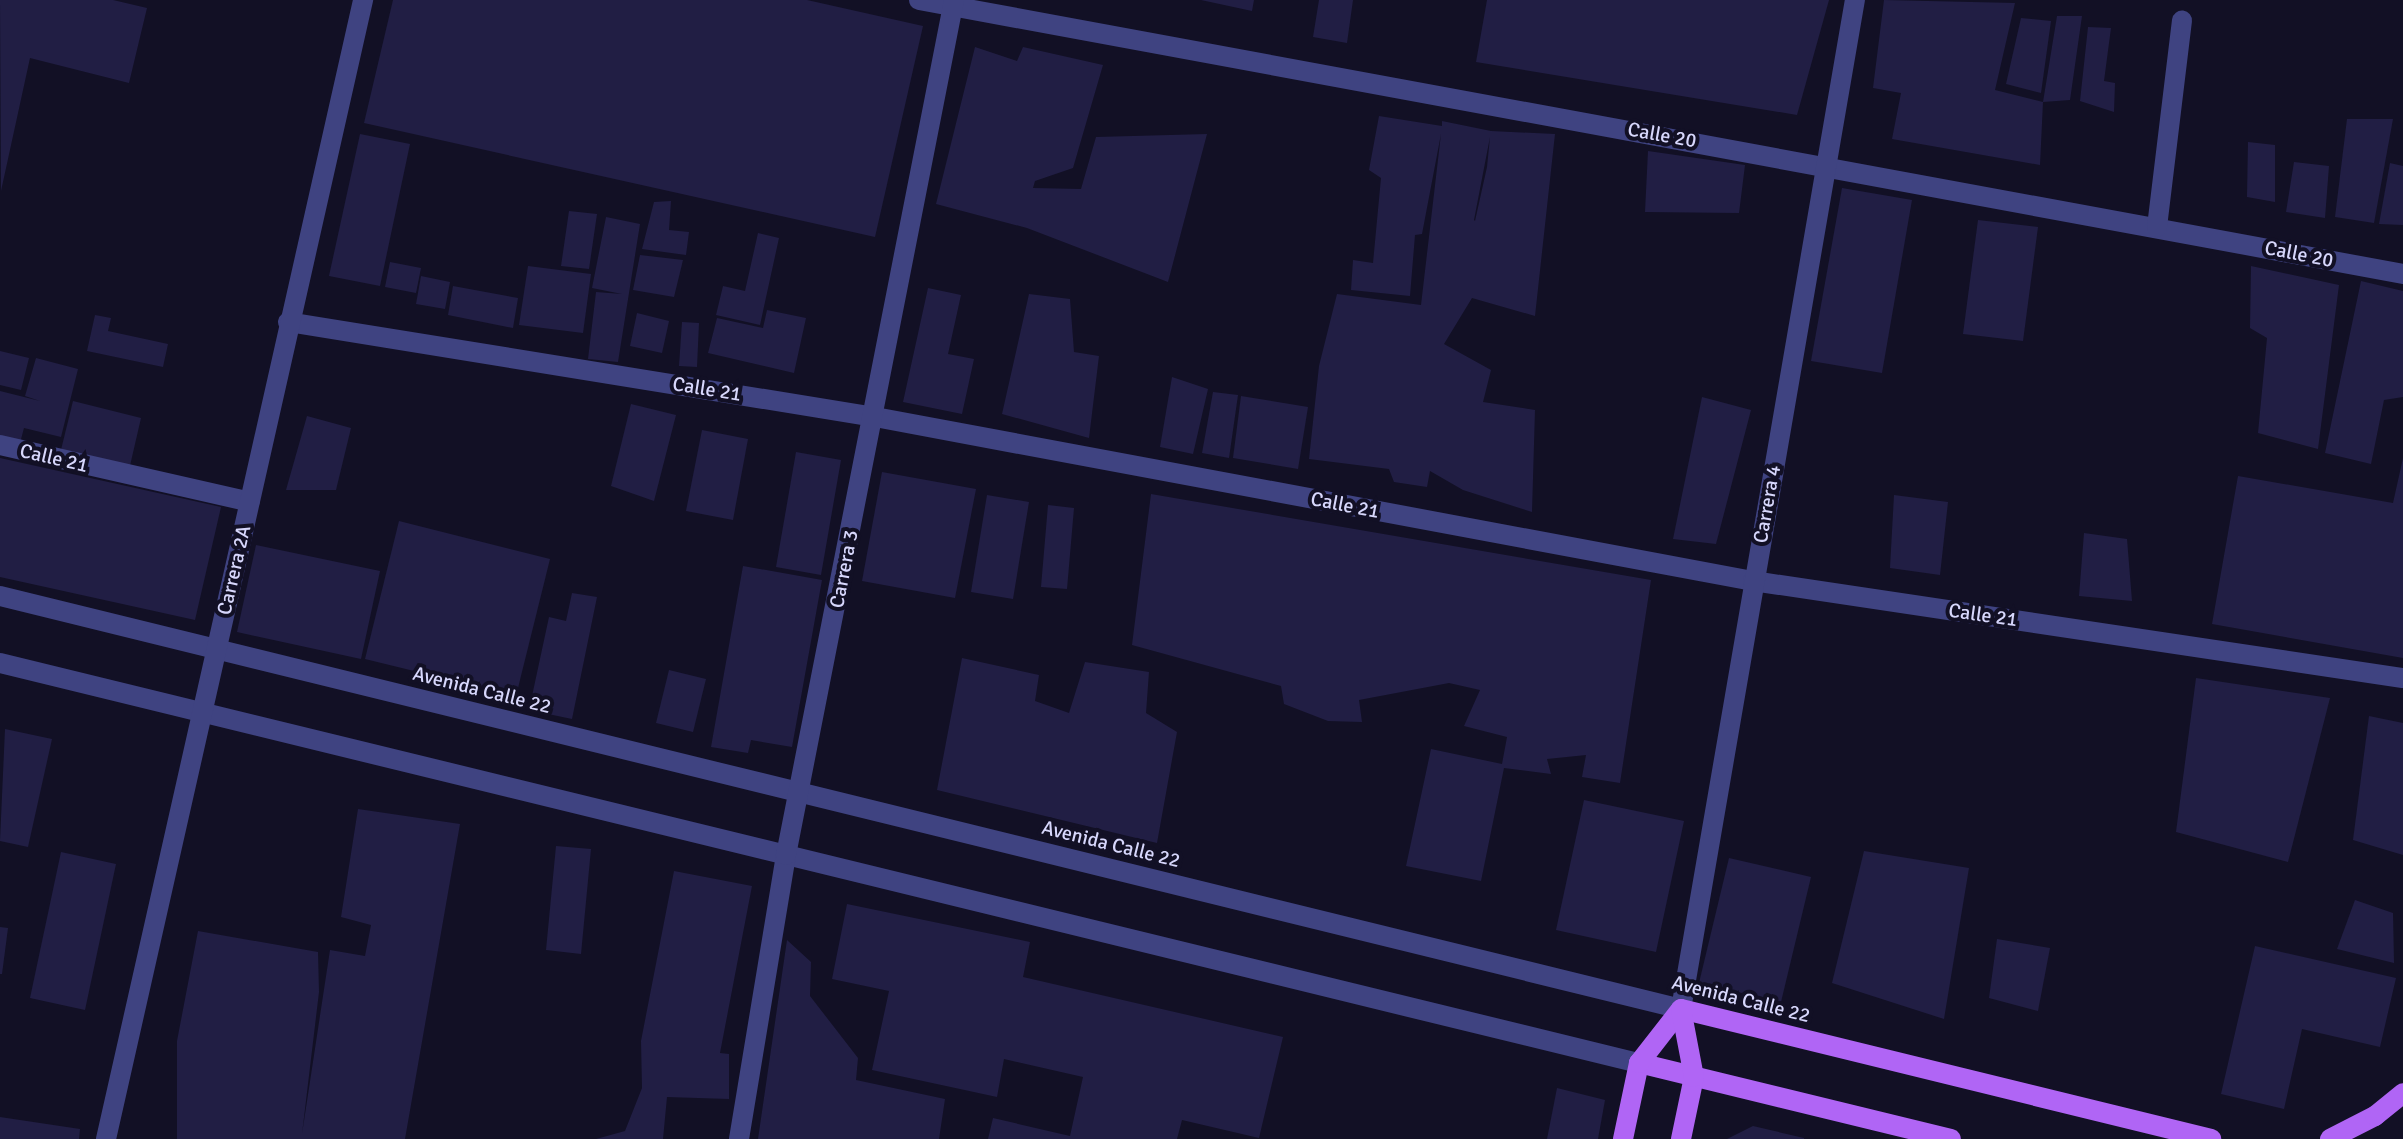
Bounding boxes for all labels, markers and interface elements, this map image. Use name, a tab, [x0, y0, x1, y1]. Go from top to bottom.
street label: Calle 20	[1626, 117, 1698, 153]
street label: Calle 20	[2263, 236, 2335, 272]
street label: Calle 21	[671, 372, 743, 406]
street label: Calle 21	[17, 438, 91, 478]
street label: Carrera 4	[1748, 463, 1786, 545]
street label: Calle 21	[1309, 487, 1381, 523]
street label: Carrera 2A	[212, 523, 256, 617]
street label: Carrera 3	[825, 528, 863, 610]
street label: Calle 21	[1947, 598, 2019, 632]
street label: Avenida Calle 22	[410, 661, 554, 719]
street label: Avenida Calle 22	[1039, 815, 1183, 873]
street label: Avenida Calle 22	[1669, 970, 1813, 1028]

